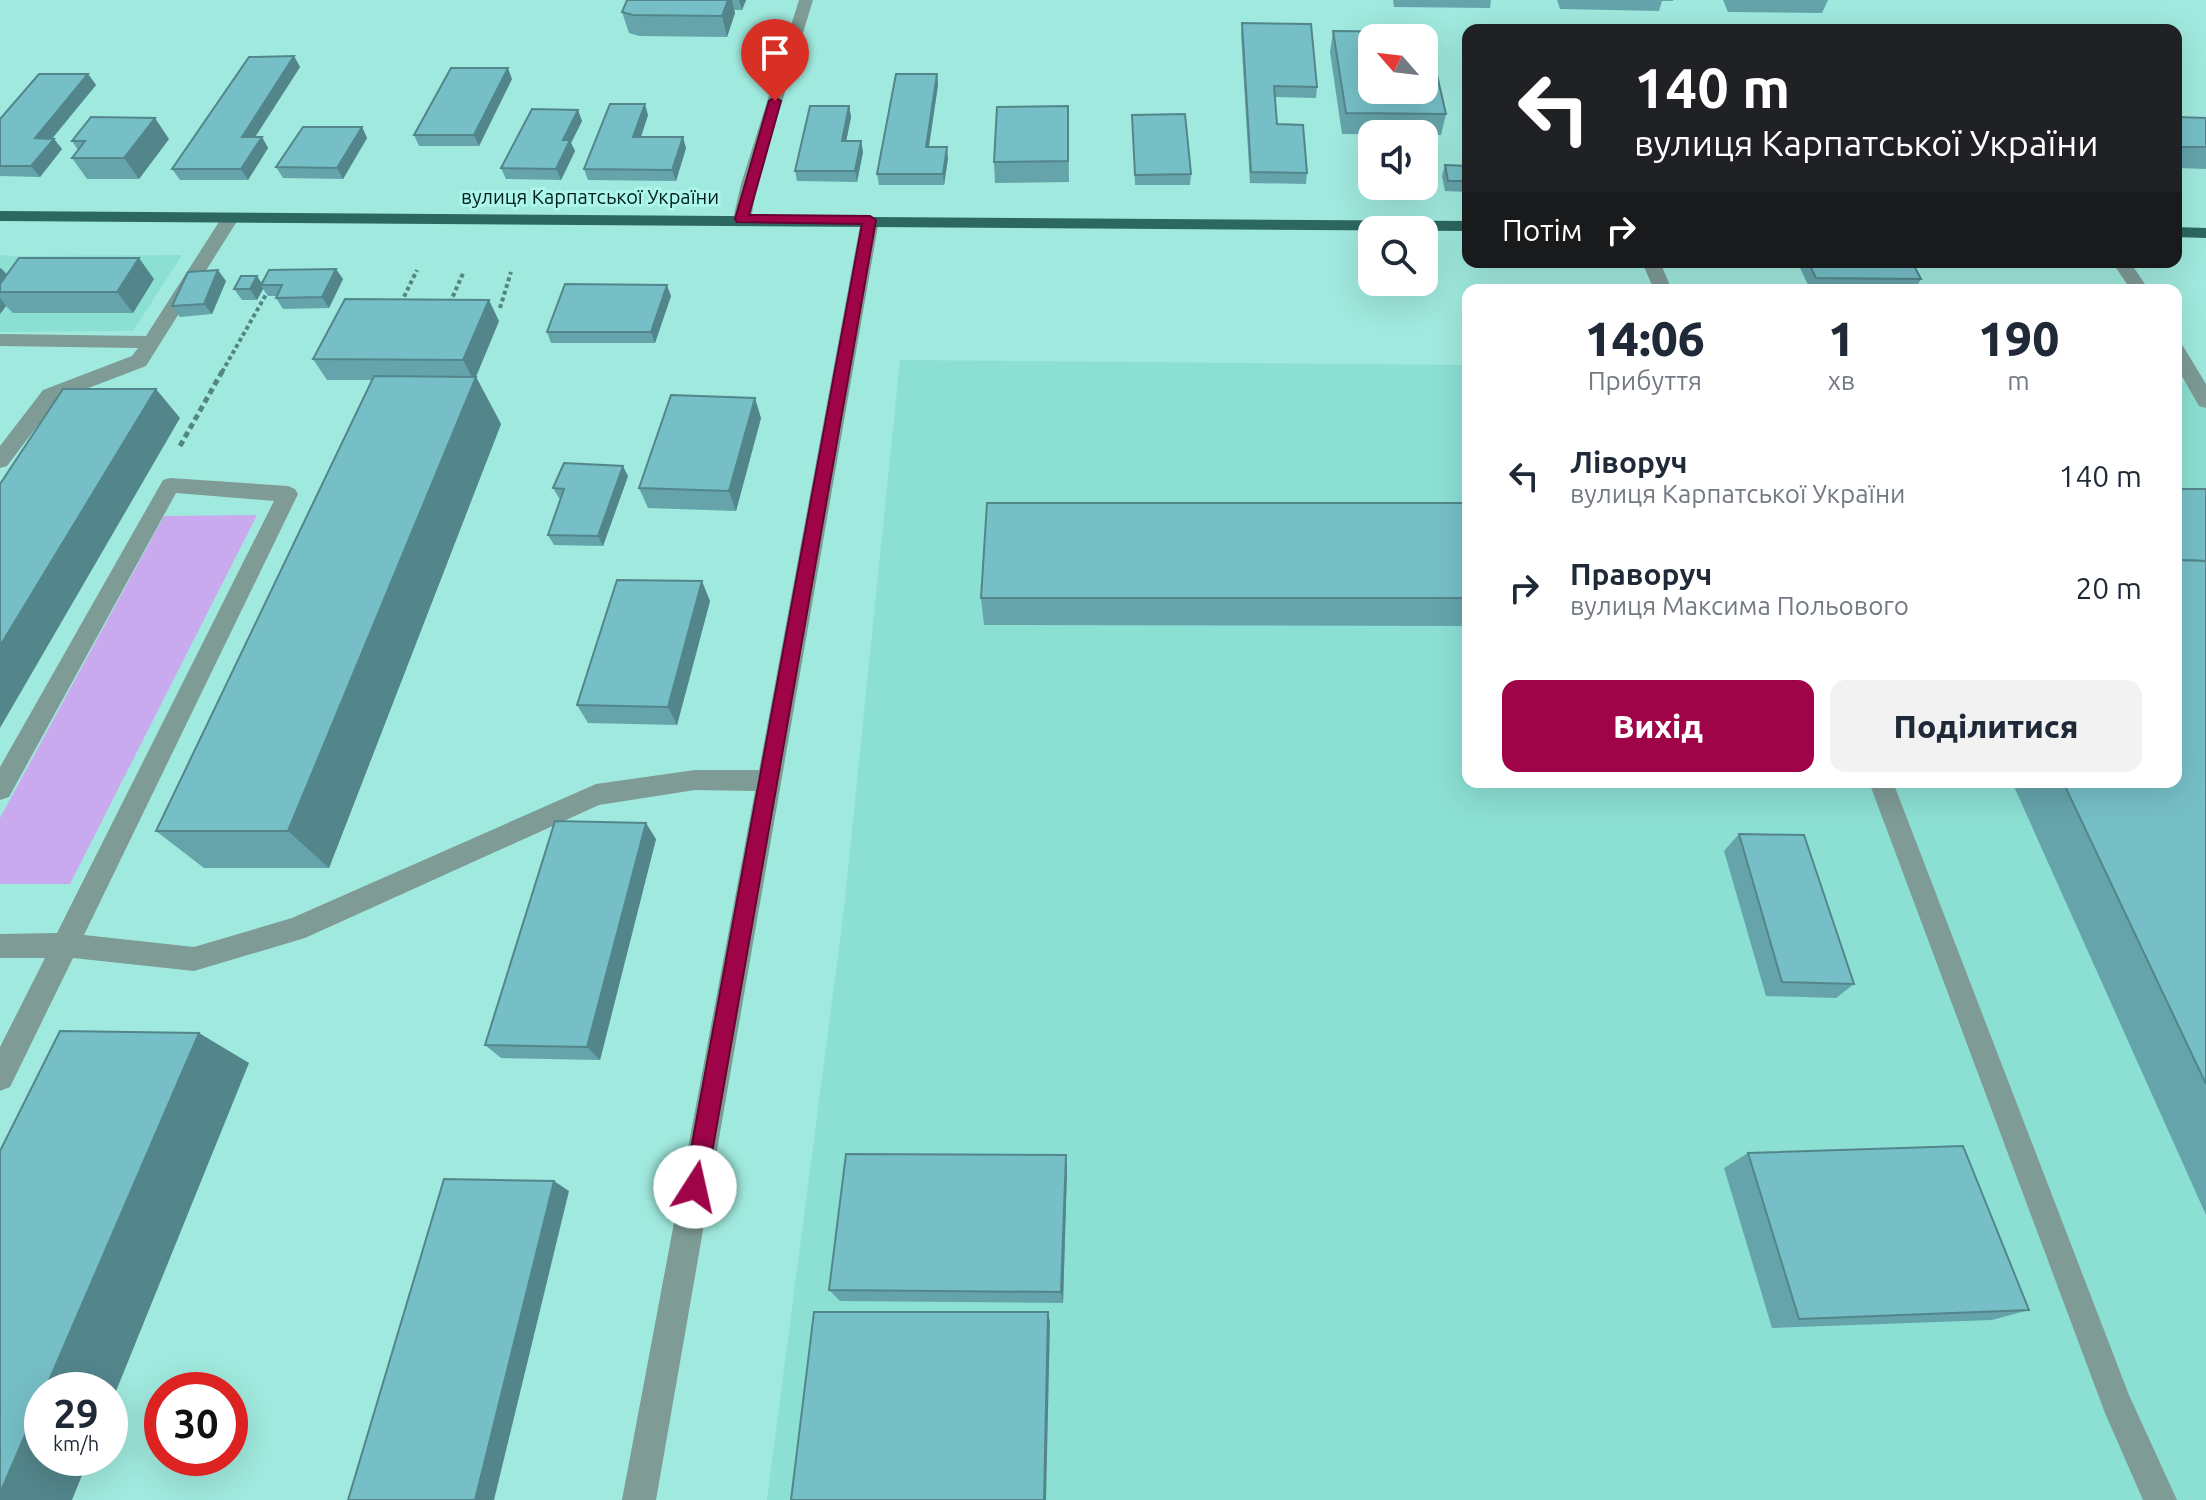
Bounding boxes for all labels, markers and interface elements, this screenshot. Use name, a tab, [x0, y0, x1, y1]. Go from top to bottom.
pin	[741, 19, 809, 101]
north arrow	[1358, 24, 1438, 104]
map controls	[1358, 24, 1438, 296]
icon: arrive	[753, 31, 797, 75]
icon: left	[1502, 56, 1606, 160]
text: 140 m	[1634, 56, 1790, 119]
button: sound	[1358, 120, 1438, 200]
text: вулиця Карпатської України	[1634, 122, 2099, 163]
street label: вулиця Карпатської України	[461, 185, 719, 208]
icon: right	[1599, 208, 1643, 252]
text: Потім	[1502, 213, 1583, 247]
button: search	[1358, 216, 1438, 296]
text: 14:06	[1585, 311, 1705, 365]
text: 1	[1828, 311, 1855, 365]
text: 190	[1978, 311, 2059, 365]
text: Прибуття	[1588, 366, 1702, 395]
text: хв	[1828, 366, 1855, 395]
text: m	[2007, 366, 2030, 395]
text: Ліворуч	[1570, 445, 1688, 479]
icon: left	[1502, 454, 1546, 498]
text: 140 m	[2058, 459, 2142, 493]
text: вулиця Карпатської України	[1570, 479, 1905, 508]
text: Праворуч	[1570, 557, 1712, 591]
icon: right	[1502, 566, 1546, 610]
text: 20 m	[2075, 571, 2142, 605]
text: вулиця Максима Польового	[1570, 591, 1909, 620]
button: Вихід	[1502, 680, 1814, 772]
button: Поділитися	[1830, 680, 2142, 772]
position arrow	[653, 1145, 737, 1229]
speed limit sign: 30	[144, 1372, 248, 1476]
text: 29	[53, 1391, 99, 1436]
text: km/h	[53, 1432, 99, 1455]

